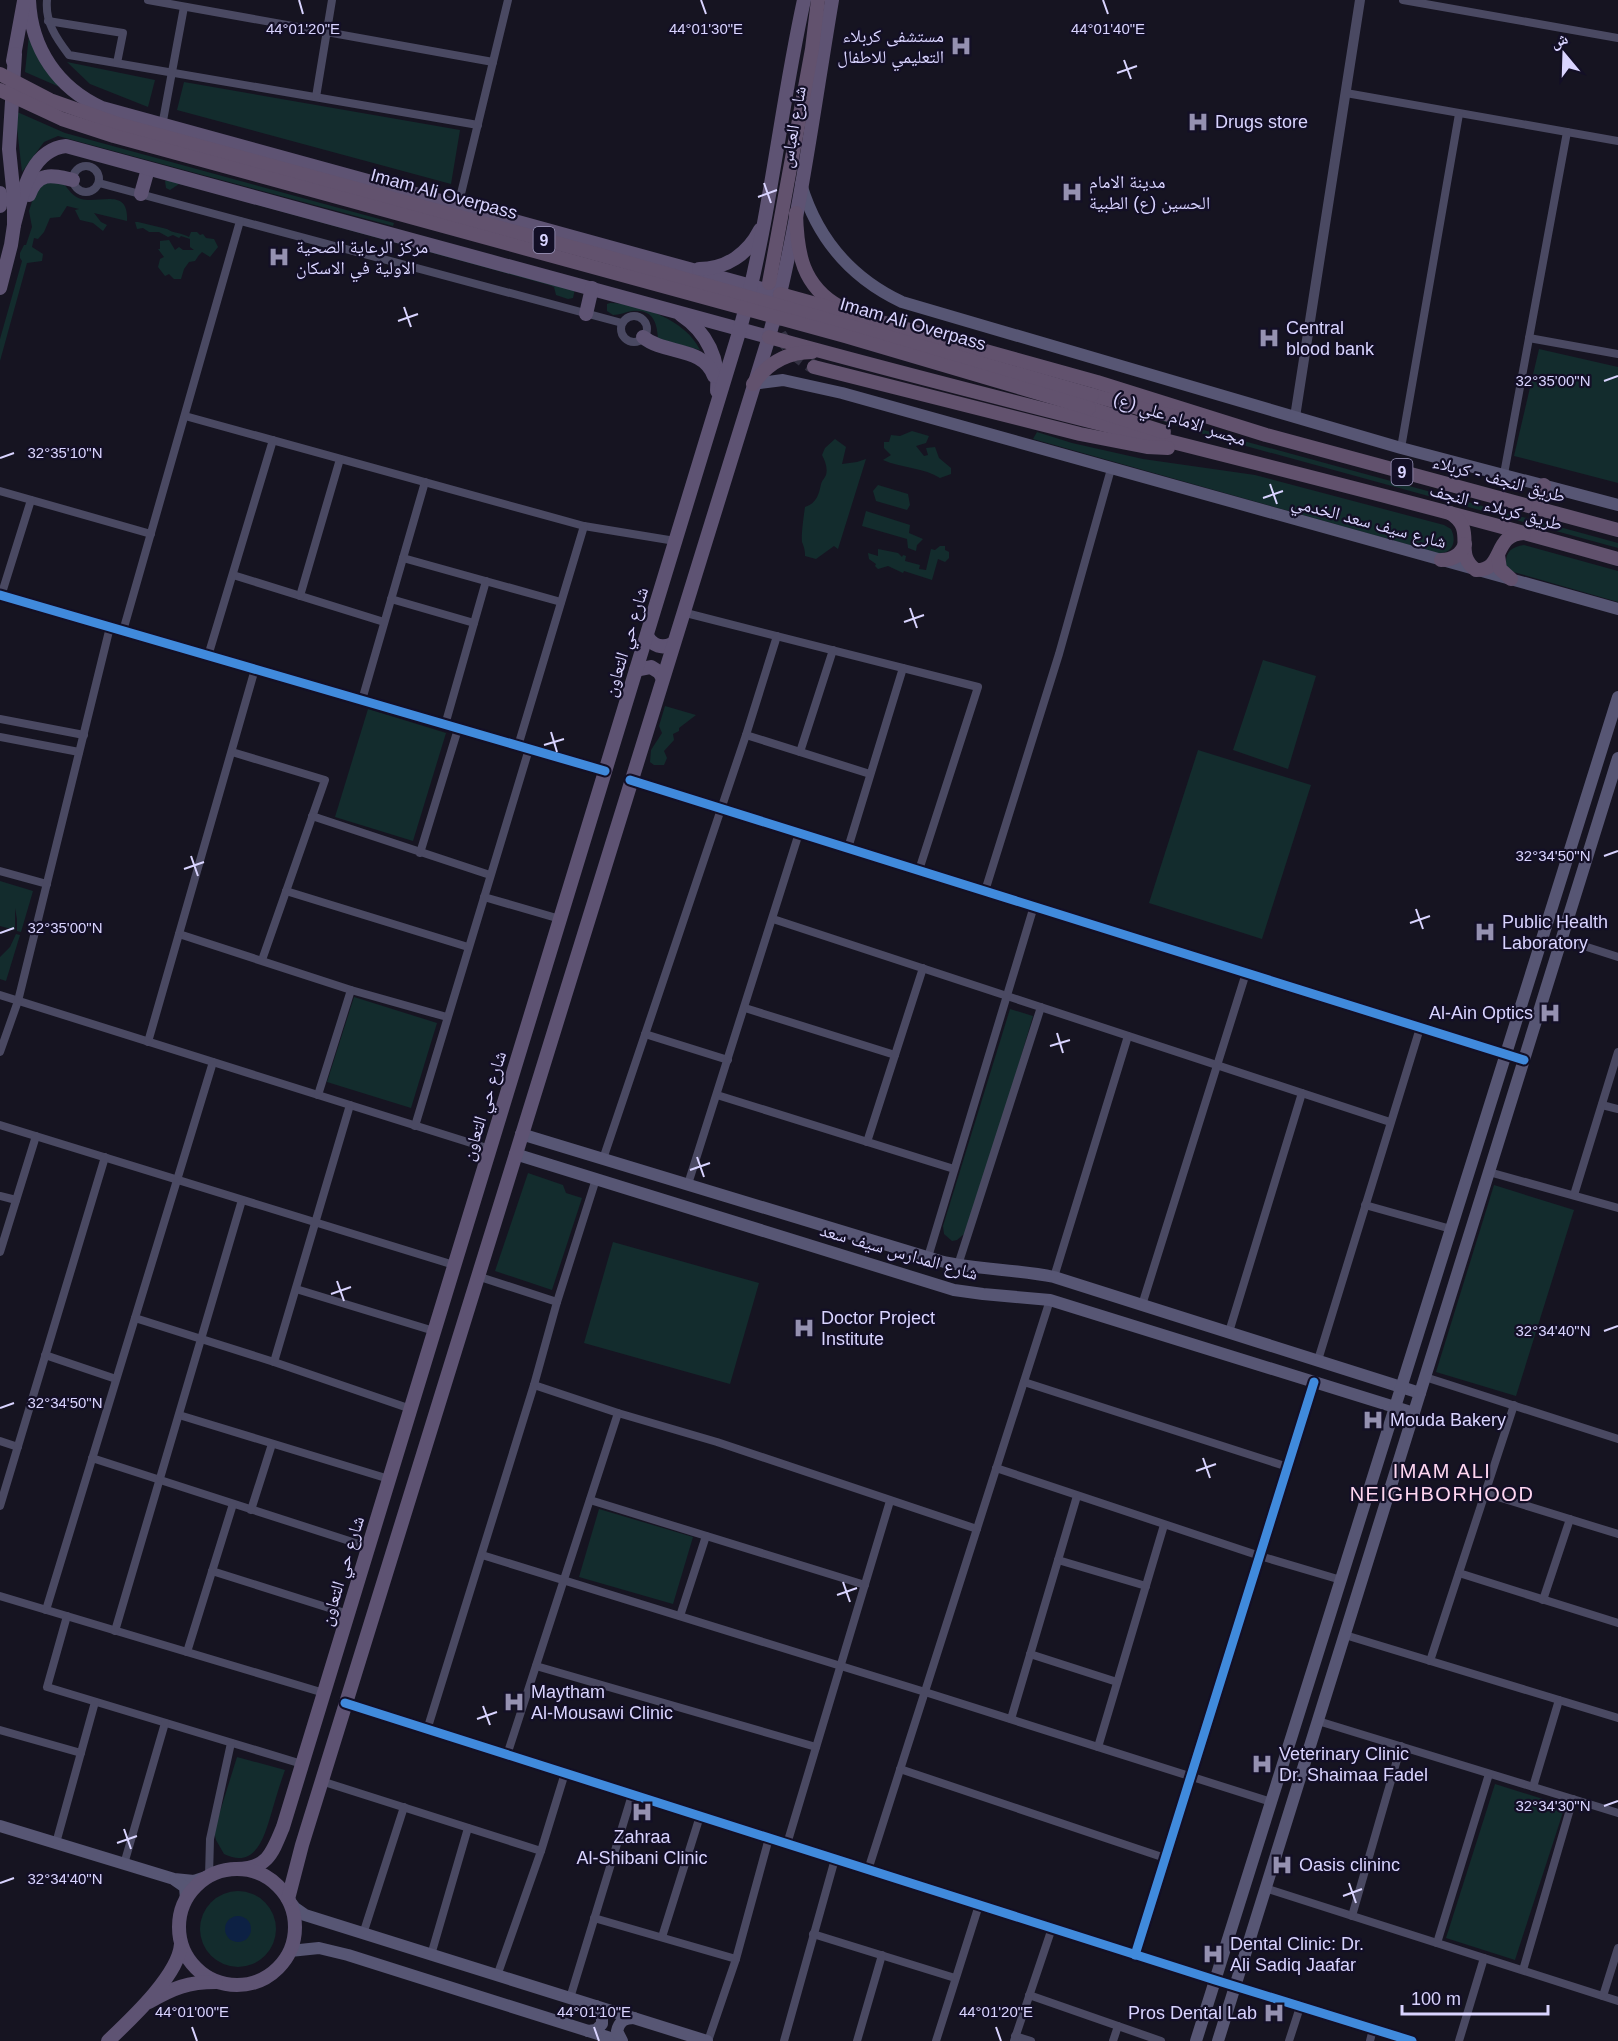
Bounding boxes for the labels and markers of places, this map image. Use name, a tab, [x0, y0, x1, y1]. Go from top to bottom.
place label: مستشفى كربلاء التعليمي للاطفال	[837, 26, 944, 72]
hospital icon: مستشفى كربلاء التعليمي للاطفال	[949, 34, 973, 58]
hospital icon: Drugs store	[1186, 110, 1210, 134]
place label: Drugs store	[1215, 112, 1308, 132]
place label: مدينة الامام الحسين (ع) الطبية	[1089, 172, 1210, 214]
hospital icon: مدينة الامام الحسين (ع) الطبية	[1060, 180, 1084, 204]
place label: مركز الرعاية الصحية الاولية في الاسكان	[296, 237, 428, 283]
hospital icon: مركز الرعاية الصحية الاولية في الاسكان	[267, 245, 291, 269]
place label: Central blood bank	[1286, 318, 1375, 359]
hospital icon: Central blood bank	[1257, 326, 1281, 350]
place label: Public Health Laboratory	[1502, 912, 1608, 953]
hospital icon: Public Health Laboratory	[1473, 920, 1497, 944]
hospital icon: Al-Ain Optics	[1538, 1001, 1562, 1025]
place label: Al-Ain Optics	[1429, 1003, 1533, 1023]
place label: Doctor Project Institute	[821, 1308, 935, 1349]
hospital icon: Doctor Project Institute	[792, 1316, 816, 1340]
hospital icon: Mouda Bakery	[1361, 1408, 1385, 1432]
place label: Mouda Bakery	[1390, 1410, 1506, 1430]
place label: Maytham Al-Mousawi Clinic	[531, 1682, 673, 1723]
hospital icon: Maytham Al-Mousawi Clinic	[502, 1690, 526, 1714]
place label: Veterinary Clinic Dr. Shaimaa Fadel	[1279, 1744, 1428, 1785]
hospital icon: Veterinary Clinic Dr. Shaimaa Fadel	[1250, 1752, 1274, 1776]
hospital icon: Zahraa Al-Shibani Clinic	[630, 1800, 654, 1824]
place label: Zahraa Al-Shibani Clinic	[576, 1827, 708, 1868]
hospital icon: Oasis clininc	[1270, 1853, 1294, 1877]
place label: Oasis clininc	[1299, 1855, 1400, 1875]
place label: Dental Clinic: Dr. Ali Sadiq Jaafar	[1230, 1934, 1364, 1975]
hospital icon: Dental Clinic: Dr. Ali Sadiq Jaafar	[1201, 1942, 1225, 1966]
hospital icon: Pros Dental Lab	[1262, 2001, 1286, 2025]
place label: Pros Dental Lab	[1128, 2003, 1257, 2023]

